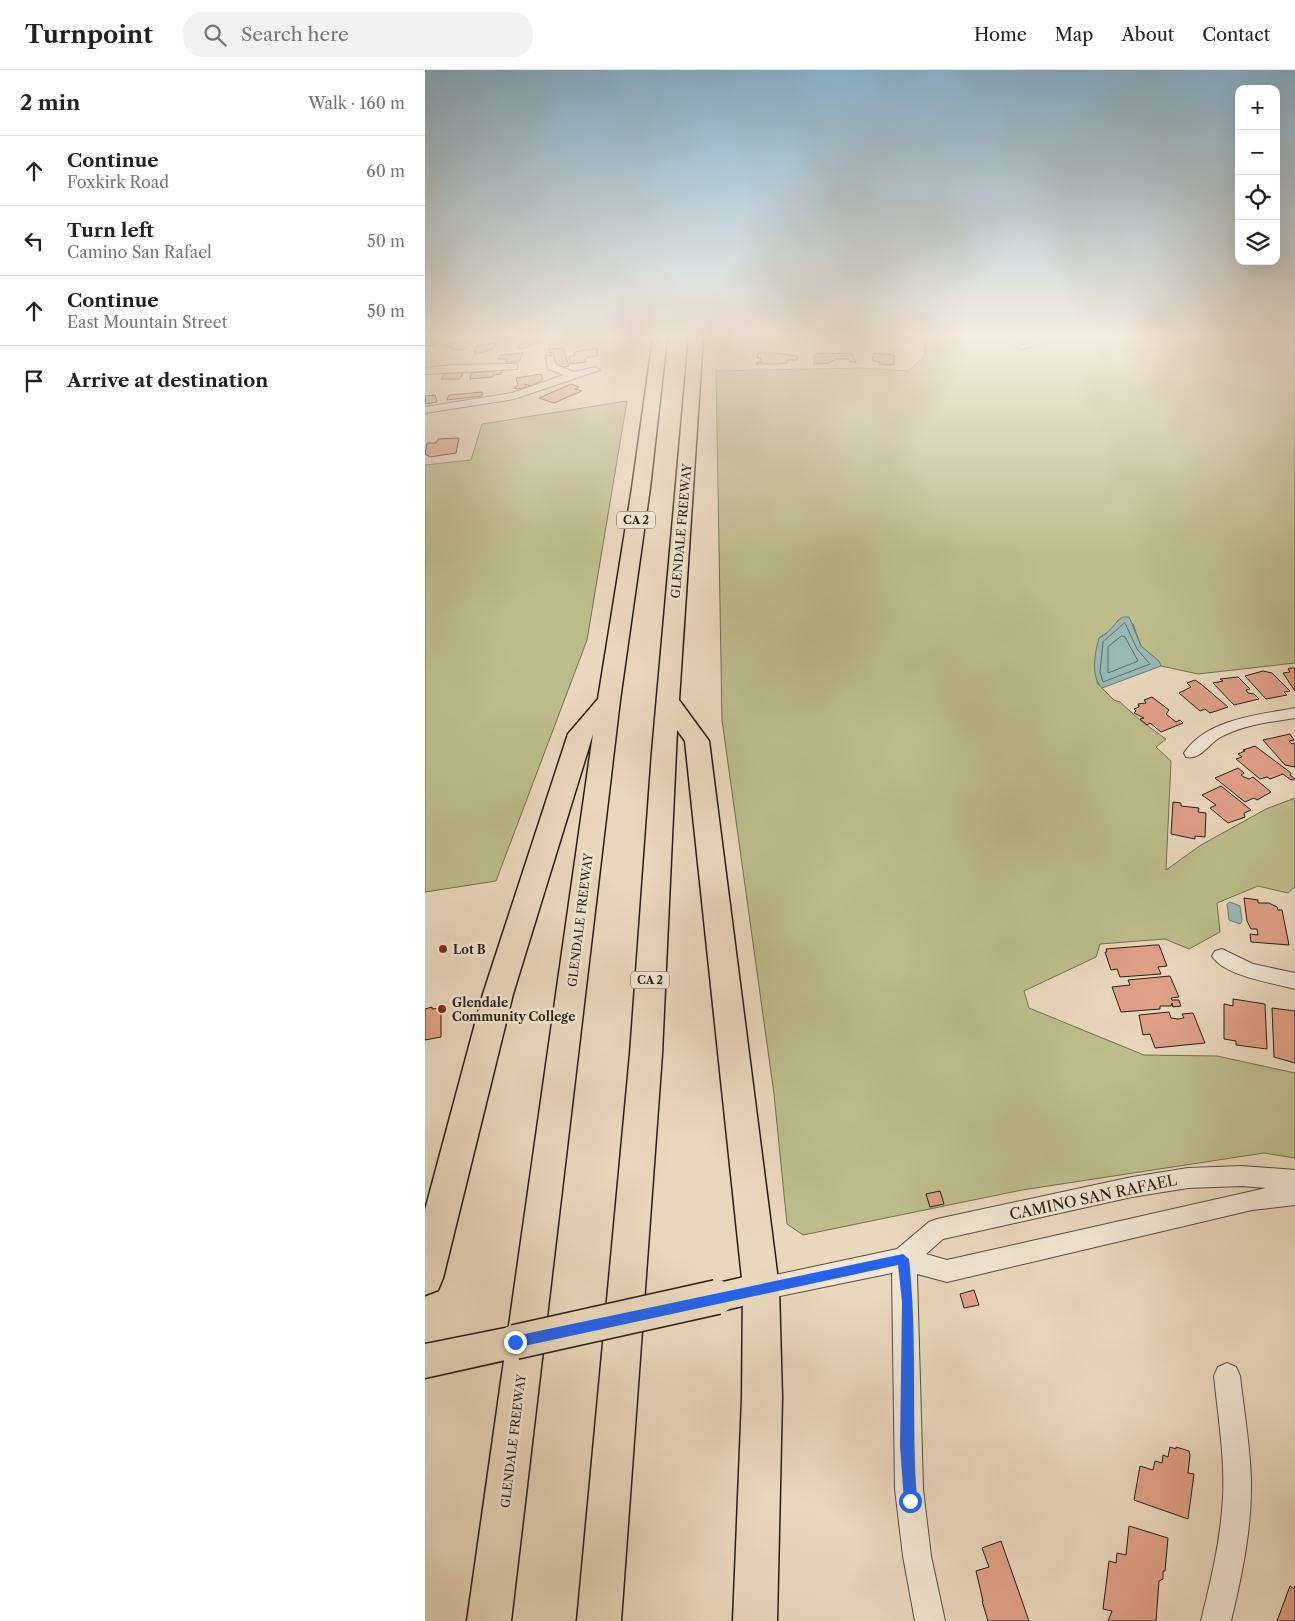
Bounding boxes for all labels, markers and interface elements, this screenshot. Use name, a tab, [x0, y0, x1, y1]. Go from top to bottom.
search box	[183, 12, 533, 57]
text: Turnpoint	[25, 20, 153, 49]
icon: search	[201, 21, 229, 49]
text: Search here	[241, 23, 349, 46]
text: Home	[974, 24, 1027, 46]
text: Map	[1055, 24, 1093, 46]
text: About	[1121, 24, 1174, 46]
text: Contact	[1202, 24, 1270, 46]
map controls	[1235, 85, 1280, 265]
button: +	[1235, 85, 1280, 130]
text: 2 min	[20, 90, 80, 115]
text: Walk · 160 m	[308, 93, 405, 113]
button: −	[1235, 130, 1280, 175]
text: Continue	[67, 149, 159, 172]
icon: ahead	[20, 157, 48, 185]
text: 60 m	[366, 161, 405, 181]
text: Foxkirk Road	[67, 172, 169, 192]
button: locate	[1235, 175, 1280, 220]
text: Turn left	[67, 219, 154, 242]
button: layers	[1235, 220, 1280, 265]
icon: left	[20, 227, 48, 255]
text: 50 m	[367, 231, 405, 251]
text: Camino San Rafael	[67, 242, 212, 262]
text: Continue	[67, 289, 159, 312]
icon: ahead	[20, 297, 48, 325]
text: 50 m	[367, 301, 405, 321]
text: East Mountain Street	[67, 312, 227, 332]
icon: arrive	[20, 367, 48, 395]
text: Arrive at destination	[67, 369, 268, 392]
street label: GLENDALE FREEWAY	[668, 463, 694, 599]
road number: CA 2	[617, 512, 655, 528]
street label: GLENDALE FREEWAY	[564, 852, 596, 988]
place label: Lot B	[453, 942, 486, 957]
marker: Lot B	[437, 943, 449, 955]
road number: CA 2	[631, 972, 669, 988]
place label: Glendale Community College	[452, 995, 575, 1024]
marker: Glendale Community College	[436, 1003, 448, 1015]
street label: CAMINO SAN RAFAEL	[1008, 1170, 1179, 1224]
route end	[504, 1331, 527, 1354]
street label: GLENDALE FREEWAY	[497, 1373, 529, 1509]
route start	[899, 1490, 922, 1513]

